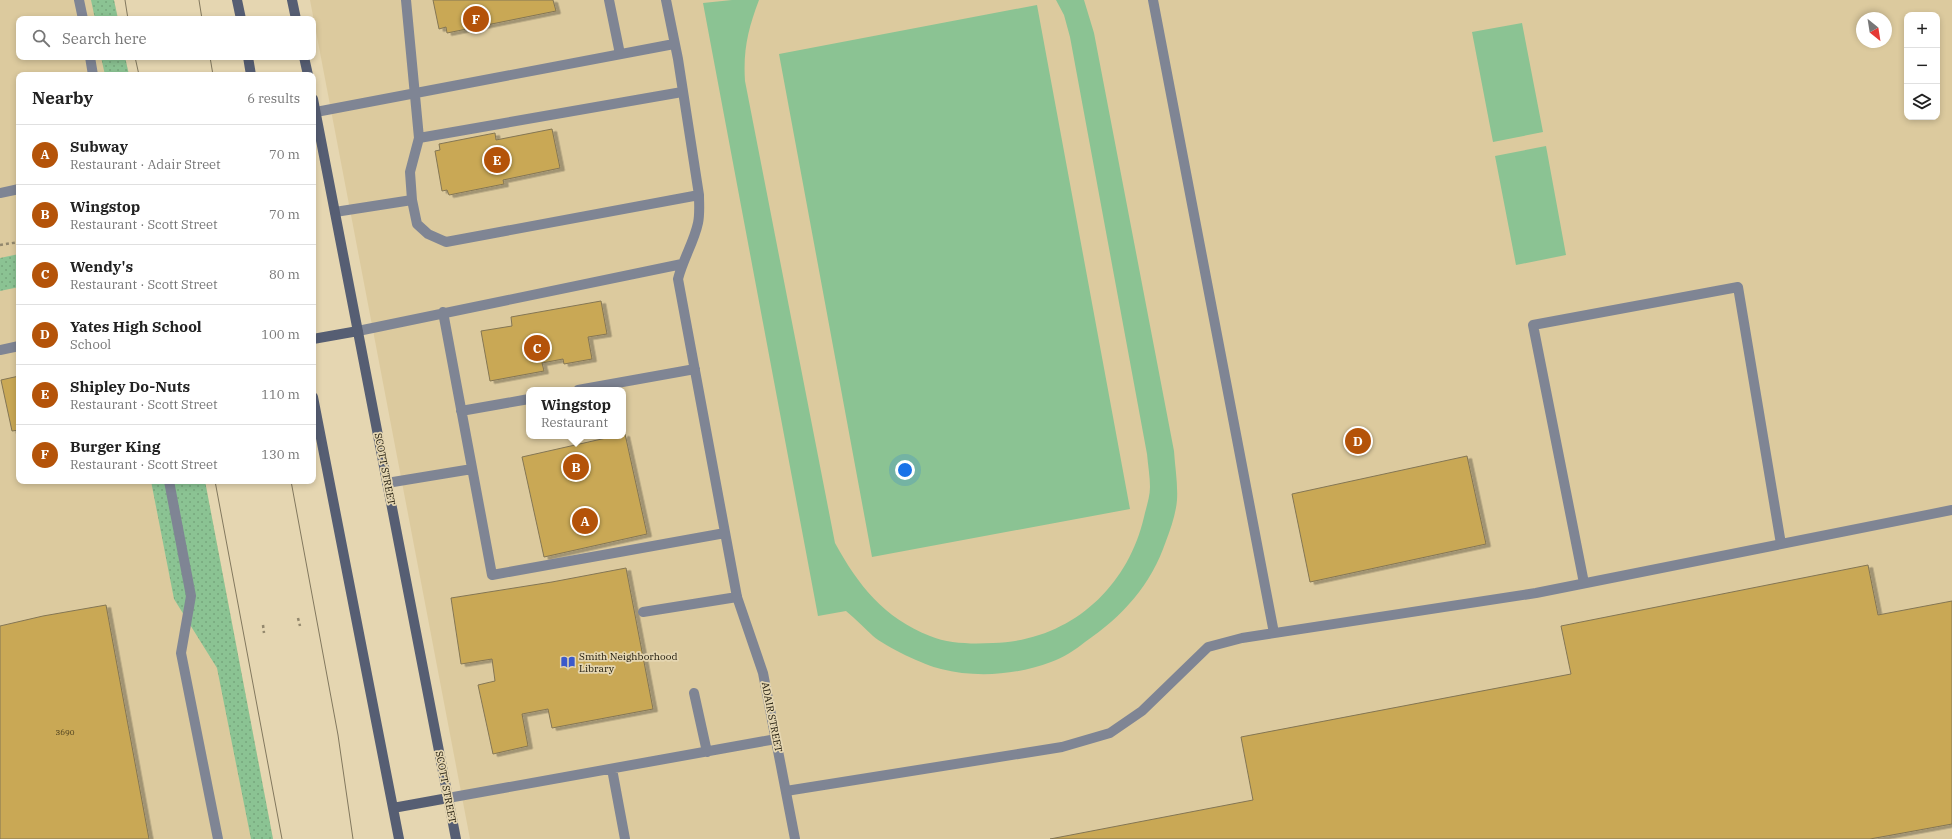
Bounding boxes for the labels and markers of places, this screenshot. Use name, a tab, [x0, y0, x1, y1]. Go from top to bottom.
pin: F	[463, 4, 489, 34]
pin: E	[484, 145, 510, 175]
pin: C	[524, 333, 550, 363]
pin: D	[1345, 426, 1371, 456]
pin: B	[563, 452, 589, 482]
pin: A	[572, 506, 598, 536]
place label: Smith Neighborhood Library	[579, 650, 678, 675]
library icon: Smith Neighborhood Library	[560, 654, 576, 670]

